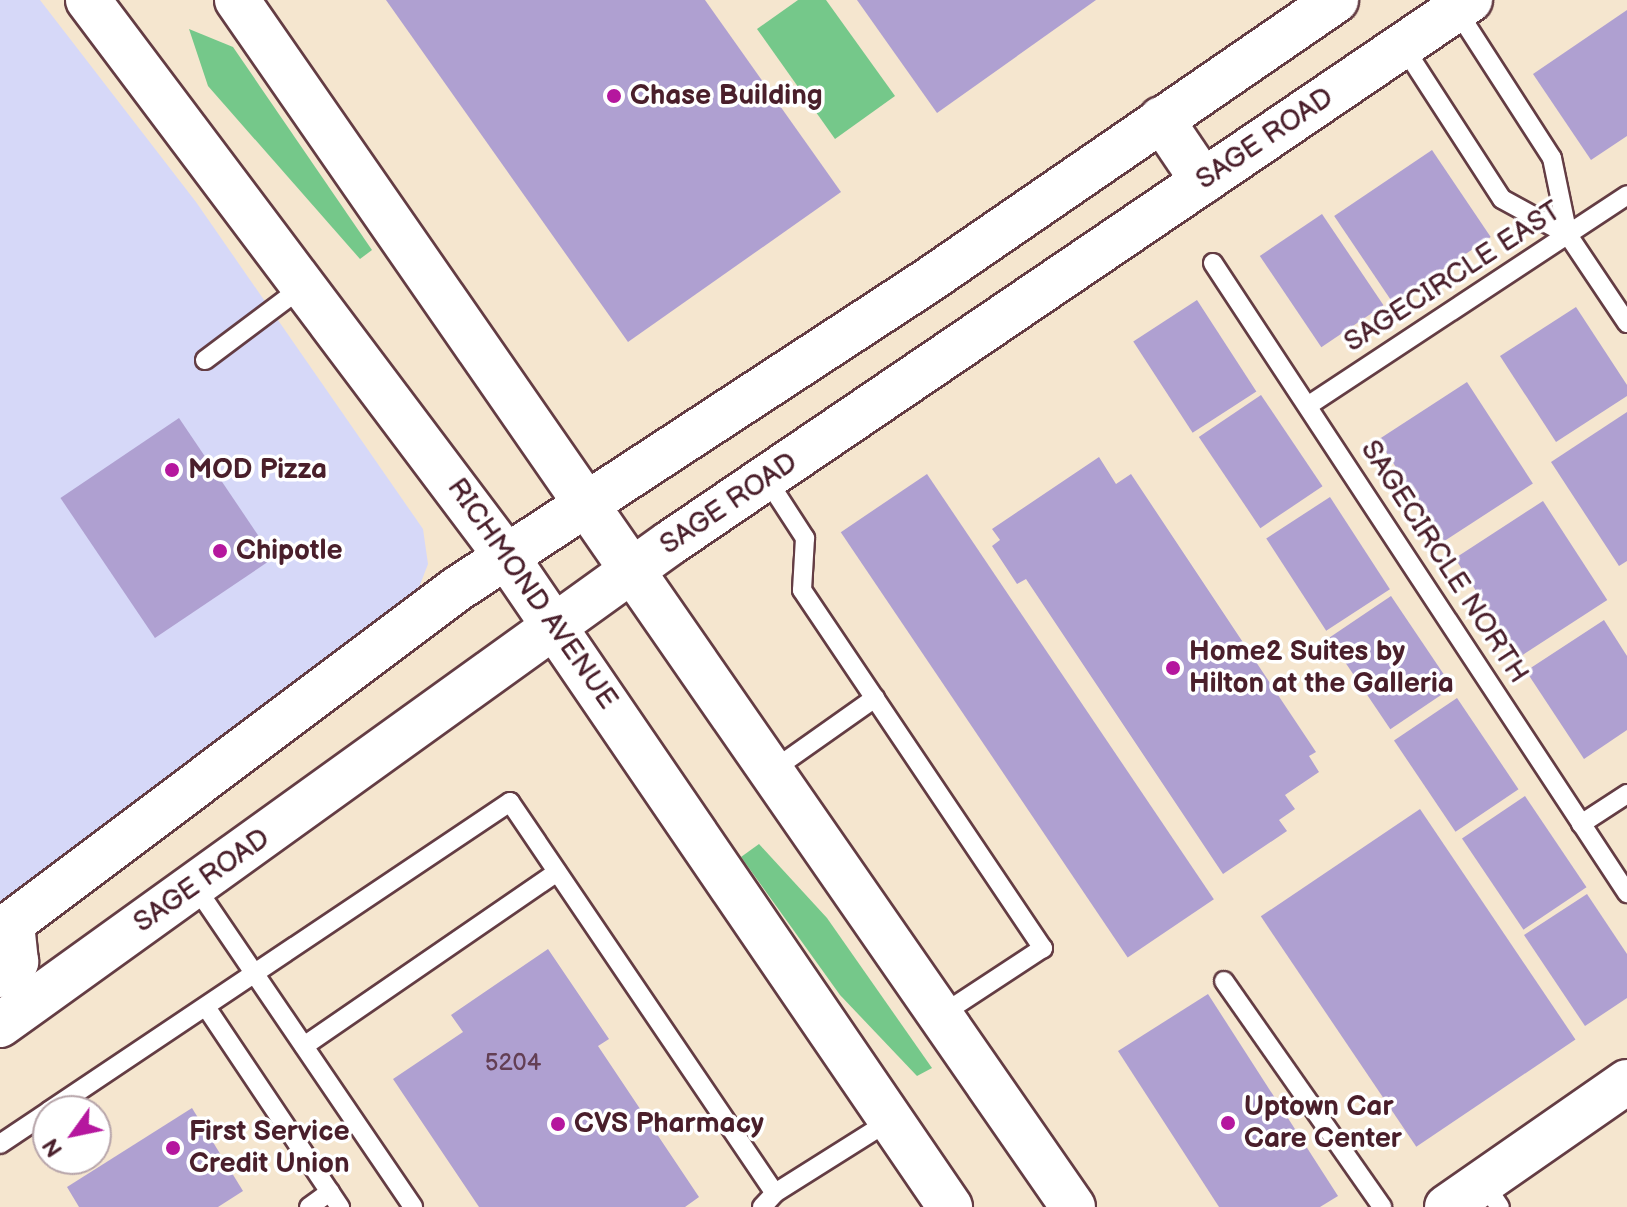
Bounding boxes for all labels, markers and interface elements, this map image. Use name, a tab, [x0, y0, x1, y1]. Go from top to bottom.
place label: Chase Building	[630, 79, 823, 113]
street label: SAGE ROAD	[1190, 81, 1340, 197]
marker: Chase Building	[605, 87, 623, 105]
street label: SAGECIRCLE EAST	[1338, 194, 1568, 360]
street label: SAGECIRCLE NORTH	[1353, 434, 1535, 690]
street label: SAGE ROAD	[654, 446, 804, 562]
place label: MOD Pizza	[188, 453, 327, 487]
marker: MOD Pizza	[163, 461, 181, 479]
street label: RICHMOND AVENUE	[440, 472, 624, 716]
place label: Chipotle	[236, 534, 343, 568]
marker: Chipotle	[211, 542, 229, 560]
place label: Home2 Suites by Hilton at the Galleria	[1189, 635, 1454, 701]
marker: Home2 Suites by Hilton at the Galleria	[1164, 659, 1182, 677]
street label: SAGE ROAD	[128, 822, 276, 940]
house number: 5204	[485, 1049, 541, 1077]
place label: Uptown Car Care Center	[1244, 1090, 1402, 1156]
north arrow	[32, 1095, 112, 1175]
place label: CVS Pharmacy	[574, 1107, 764, 1141]
marker: Uptown Car Care Center	[1219, 1114, 1237, 1132]
place label: First Service Credit Union	[189, 1115, 350, 1181]
marker: CVS Pharmacy	[549, 1115, 567, 1133]
text: N	[37, 1133, 69, 1162]
marker: First Service Credit Union	[164, 1139, 182, 1157]

